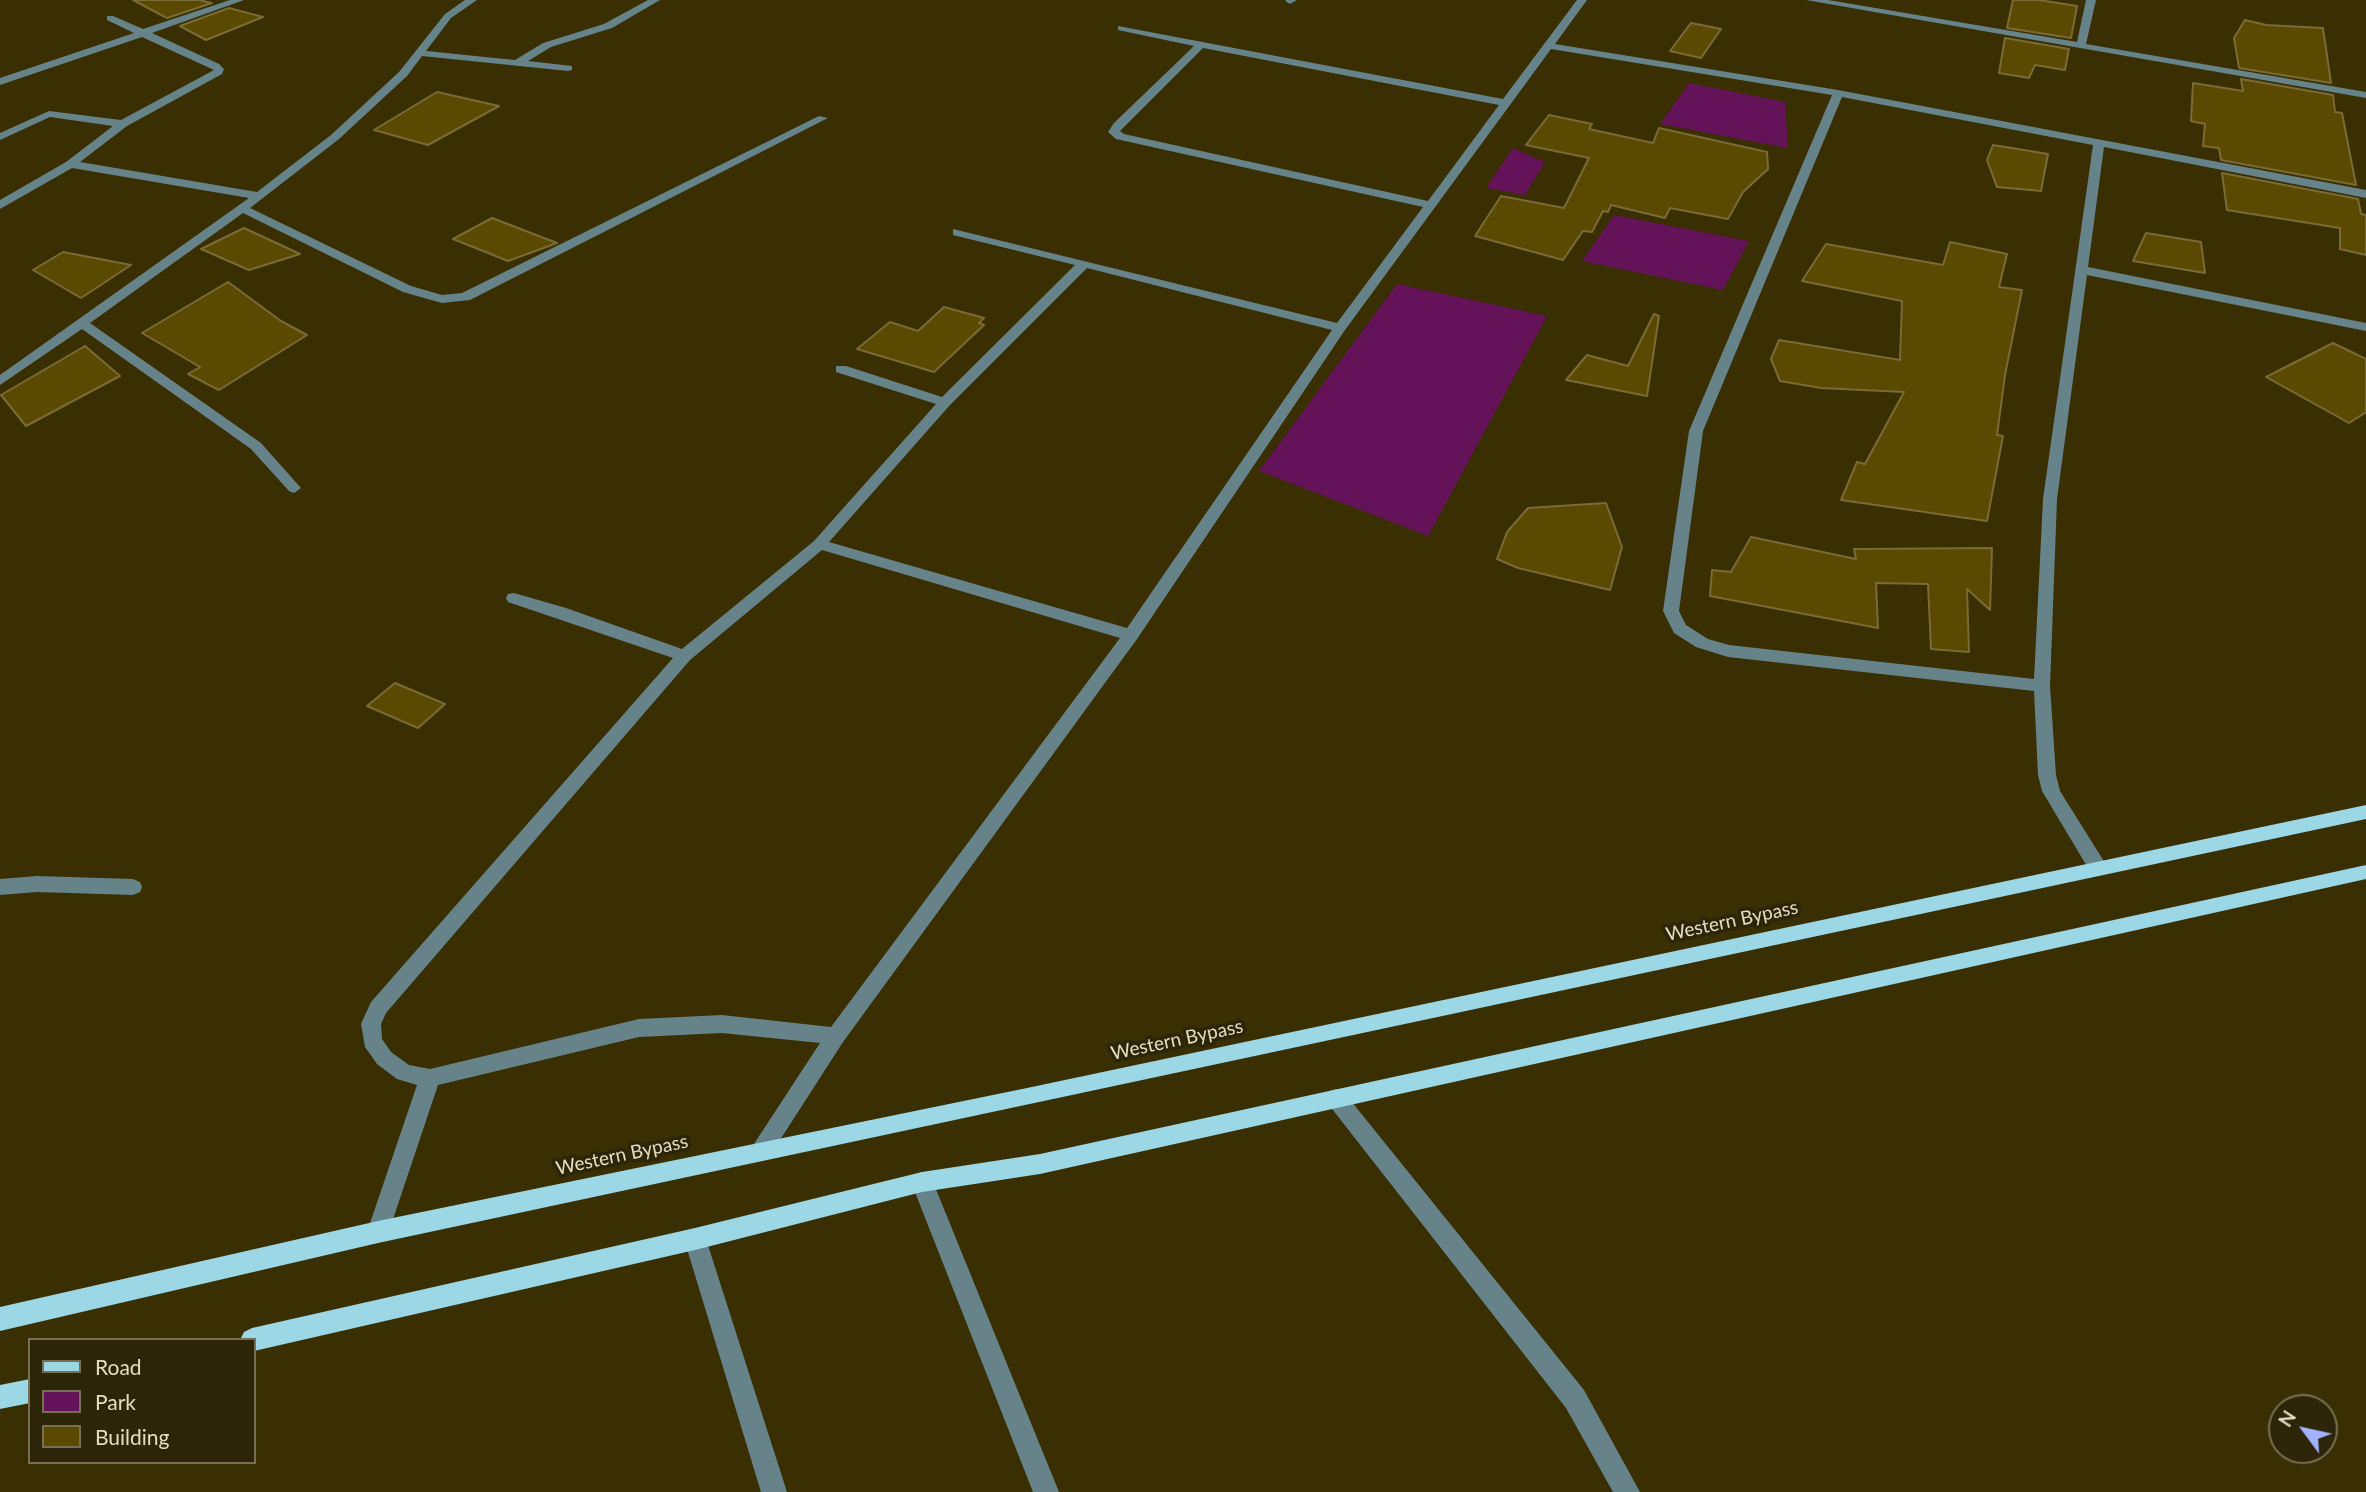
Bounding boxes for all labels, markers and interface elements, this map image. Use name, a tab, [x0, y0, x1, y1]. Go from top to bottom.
street label: Western Bypass	[1664, 896, 1800, 946]
street label: Western Bypass	[1109, 1015, 1245, 1065]
street label: Western Bypass	[554, 1130, 690, 1180]
legend	[28, 1338, 256, 1464]
text: Road	[95, 1354, 142, 1379]
text: Park	[95, 1389, 136, 1414]
north arrow	[2268, 1394, 2338, 1464]
text: N	[2273, 1406, 2300, 1431]
text: Building	[95, 1424, 170, 1449]

